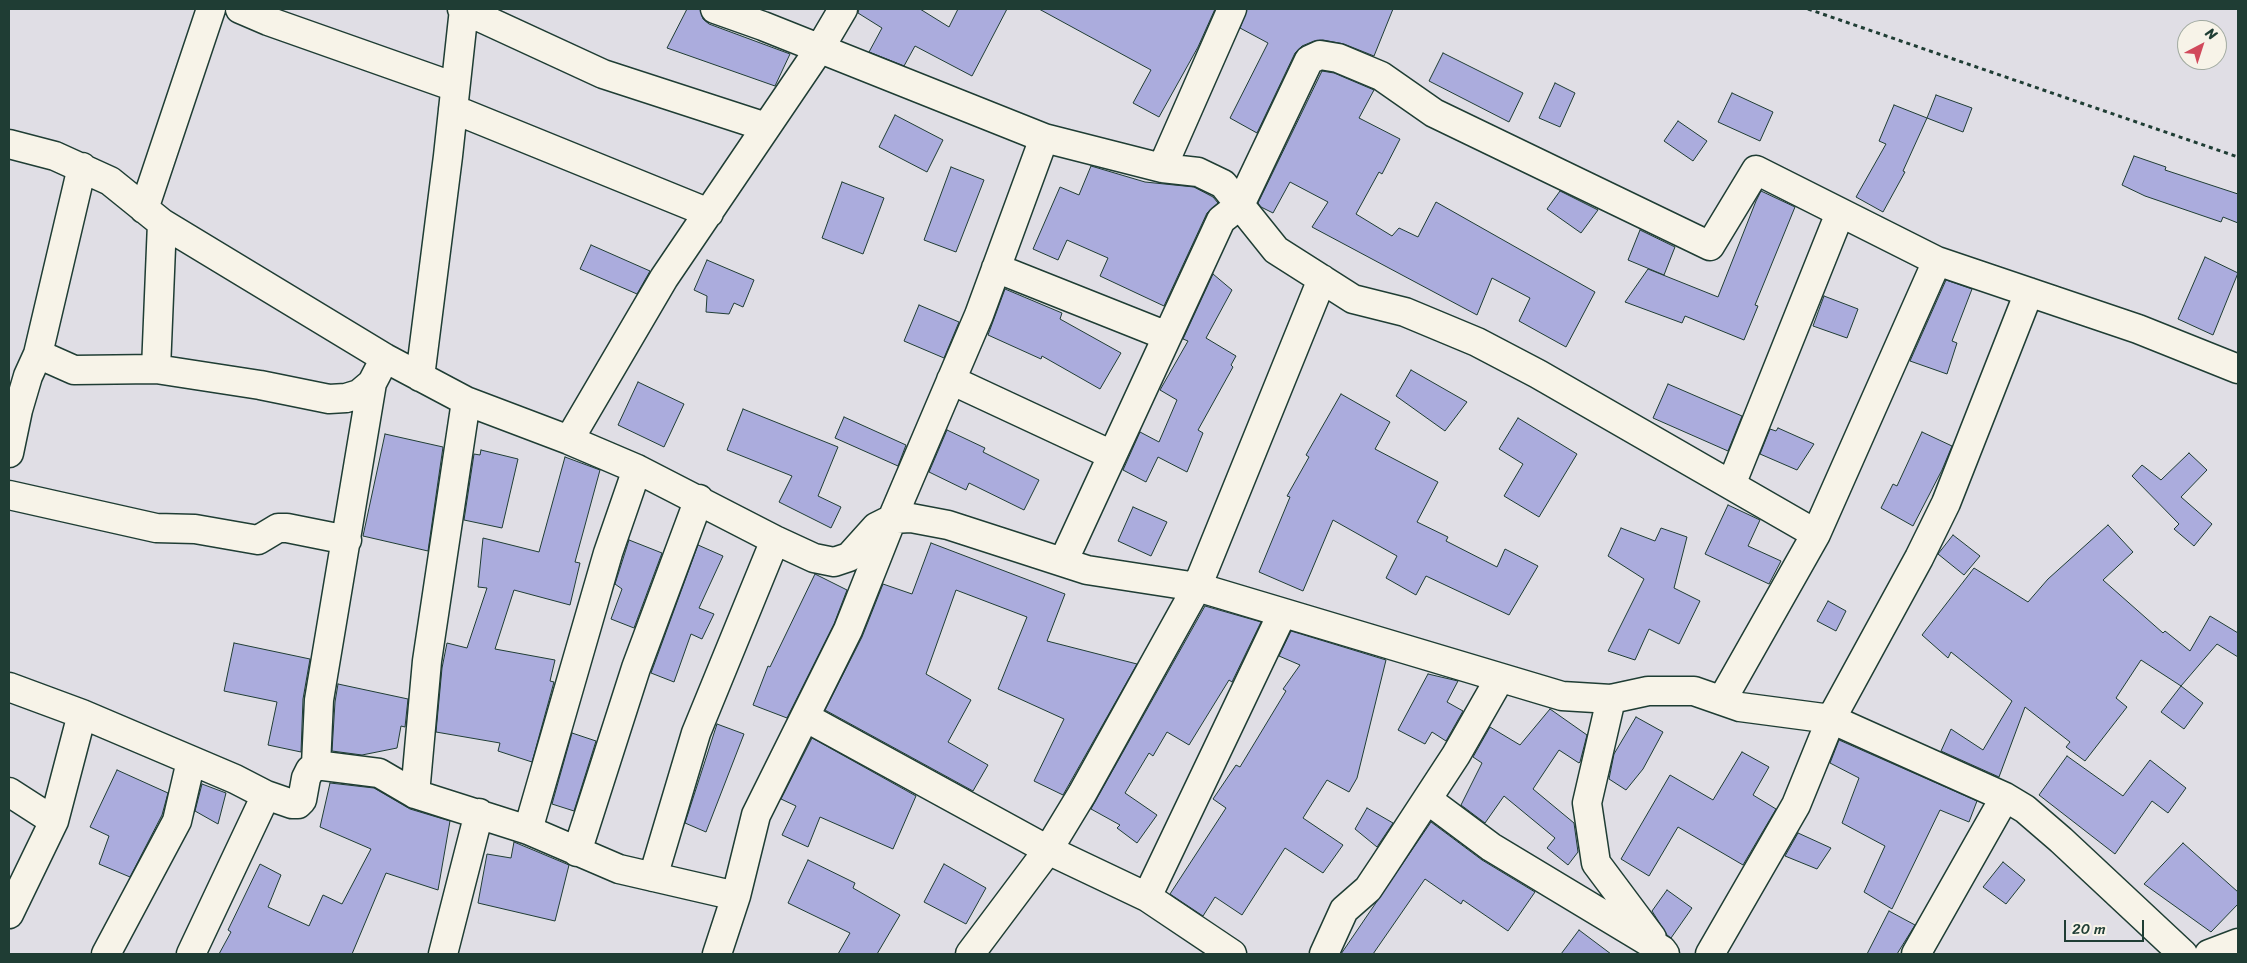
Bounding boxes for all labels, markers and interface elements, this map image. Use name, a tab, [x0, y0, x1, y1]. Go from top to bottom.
north arrow	[2177, 20, 2227, 70]
text: N	[2200, 21, 2223, 47]
scale bar	[2067, 910, 2147, 942]
text: 20 m	[2072, 916, 2106, 942]

